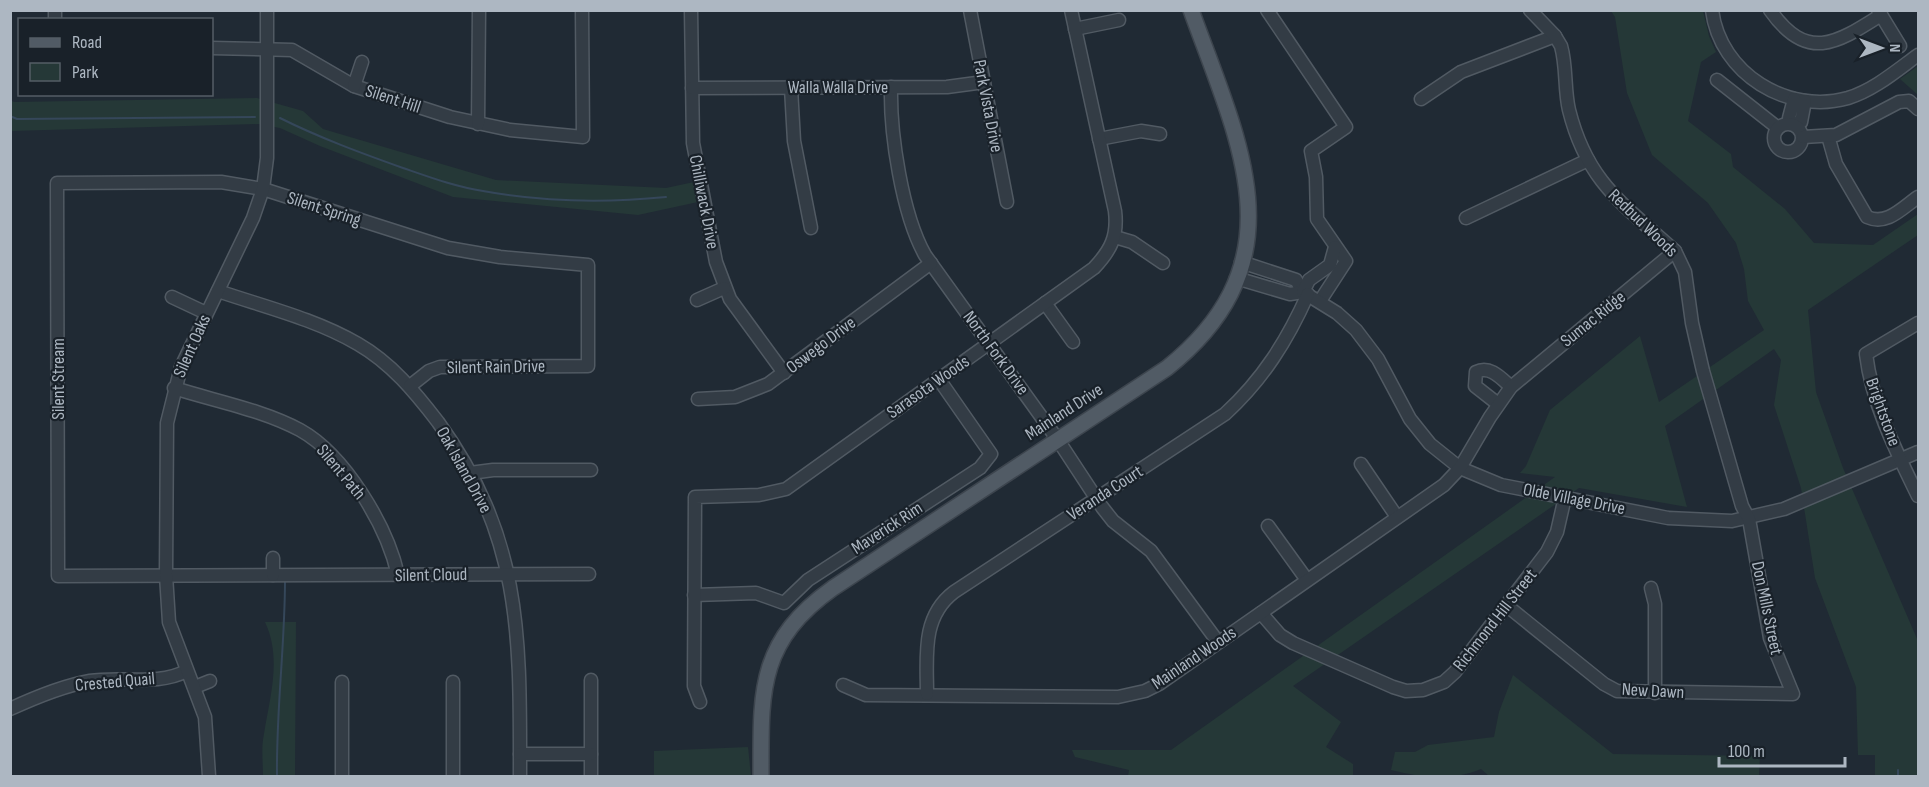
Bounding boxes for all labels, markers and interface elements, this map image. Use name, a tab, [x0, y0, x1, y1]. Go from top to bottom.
legend	[18, 18, 213, 96]
north arrow	[1851, 18, 1911, 78]
text: Road	[72, 32, 102, 53]
text: N	[1885, 44, 1904, 52]
street label: Park Vista Drive	[969, 58, 1007, 154]
text: Park	[72, 62, 98, 83]
street label: Walla Walla Drive	[788, 77, 888, 98]
street label: Silent Hill	[363, 80, 423, 118]
street label: Chilliwack Drive	[685, 153, 723, 251]
street label: Redbud Woods	[1604, 185, 1682, 261]
street label: Silent Spring	[284, 187, 364, 231]
street label: Sumac Ridge	[1556, 287, 1630, 351]
street label: North Fork Drive	[959, 307, 1033, 399]
street label: Silent Oaks	[169, 311, 215, 381]
street label: Oswego Drive	[782, 312, 860, 378]
street label: Silent Stream	[48, 338, 69, 420]
street label: Sarasota Woods	[883, 351, 973, 423]
street label: Silent Rain Drive	[447, 356, 545, 378]
street label: Brightstone	[1861, 375, 1905, 449]
street label: Mainland Drive	[1021, 379, 1107, 445]
street label: Oak Island Drive	[432, 423, 496, 517]
street label: Silent Path	[312, 440, 370, 504]
street label: Veranda Court	[1063, 460, 1147, 525]
street label: Olde Village Drive	[1521, 479, 1627, 519]
street label: Maverick Rim	[848, 497, 926, 559]
street label: Don Mills Street	[1747, 559, 1787, 657]
street label: Silent Cloud	[395, 564, 467, 586]
street label: Richmond Hill Street	[1449, 564, 1542, 675]
street label: Mainland Woods	[1148, 622, 1240, 694]
street label: Crested Quail	[74, 668, 156, 696]
street label: New Dawn	[1621, 679, 1685, 703]
scale bar	[1719, 730, 1845, 768]
text: 100 m	[1728, 741, 1765, 762]

